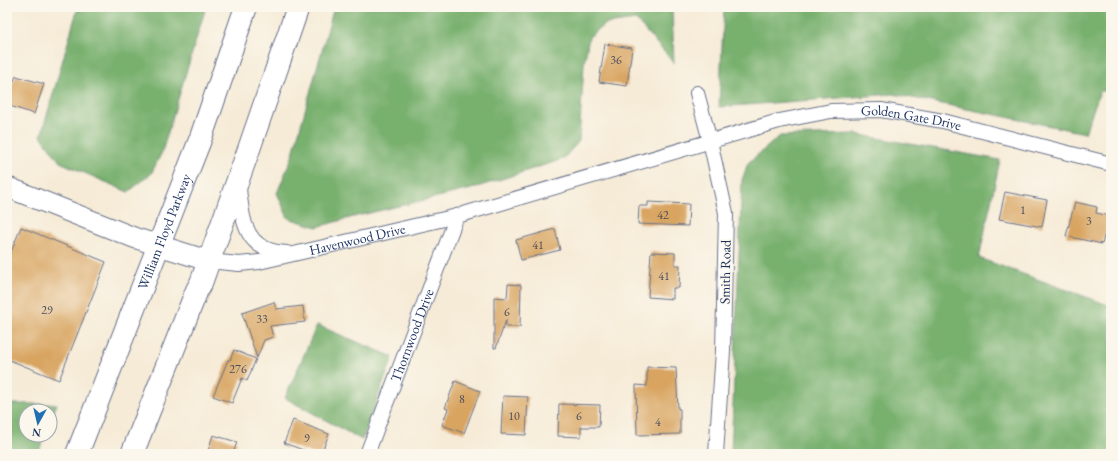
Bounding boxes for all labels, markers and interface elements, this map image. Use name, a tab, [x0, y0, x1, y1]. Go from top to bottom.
house number: 36	[610, 52, 622, 68]
street label: Golden Gate Drive	[861, 101, 964, 134]
street label: William Floyd Parkway	[133, 170, 195, 292]
house number: 1	[1020, 202, 1026, 218]
house number: 42	[657, 207, 669, 223]
house number: 3	[1086, 213, 1092, 229]
street label: Havenwood Drive	[307, 219, 407, 259]
house number: 41	[532, 237, 544, 253]
street label: Smith Road	[715, 239, 735, 304]
house number: 41	[658, 268, 670, 284]
street label: Thornwood Drive	[386, 286, 438, 384]
house number: 29	[41, 302, 53, 318]
house number: 6	[504, 304, 510, 320]
house number: 33	[256, 311, 268, 327]
house number: 276	[229, 361, 247, 377]
house number: 8	[459, 391, 465, 407]
north arrow	[18, 403, 58, 443]
house number: 10	[508, 408, 520, 424]
house number: 6	[576, 408, 582, 424]
house number: 4	[655, 414, 661, 430]
text: N	[31, 425, 42, 440]
house number: 9	[304, 430, 310, 446]

